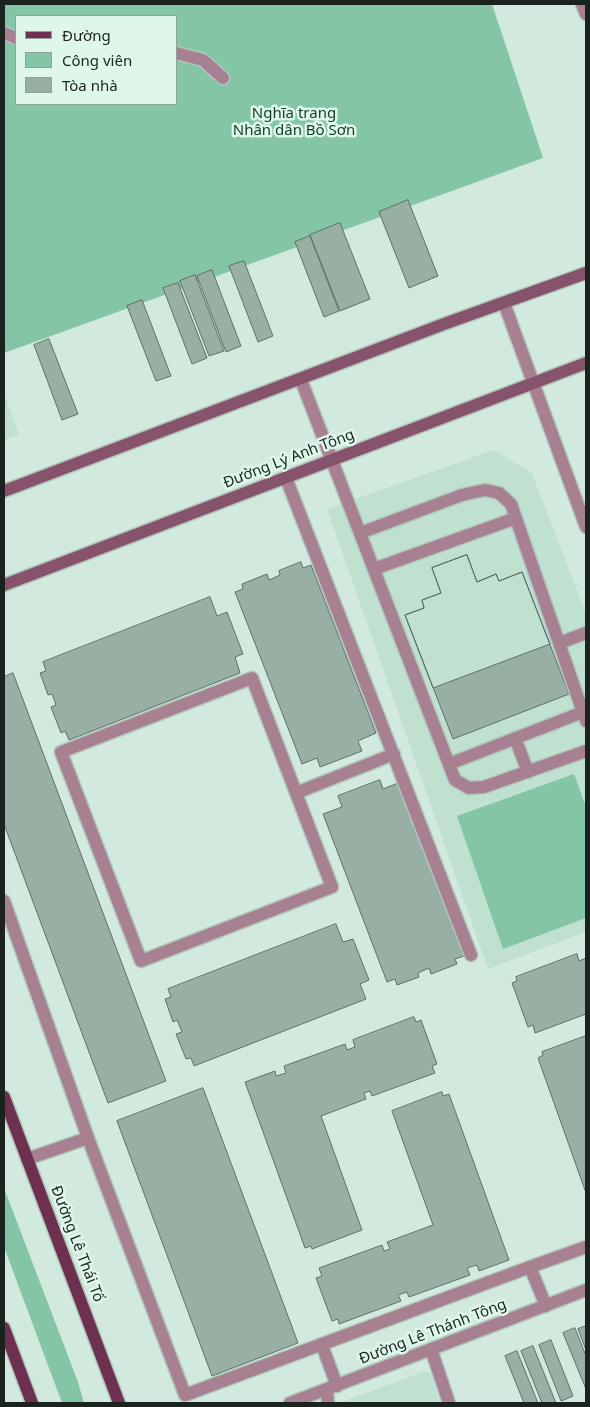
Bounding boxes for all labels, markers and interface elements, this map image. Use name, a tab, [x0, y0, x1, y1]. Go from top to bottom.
legend	[15, 15, 178, 105]
text: Đường	[62, 25, 111, 45]
text: Công viên	[62, 50, 132, 70]
text: Tòa nhà	[62, 75, 118, 95]
park label: Nghĩa trang Nhân dân Bồ Sơn	[233, 105, 355, 140]
street label: Đường Lý Anh Tông	[221, 426, 357, 492]
street label: Đường Lê Thái Tổ	[47, 1183, 107, 1305]
street label: Đường Lê Thánh Tông	[357, 1296, 509, 1368]

